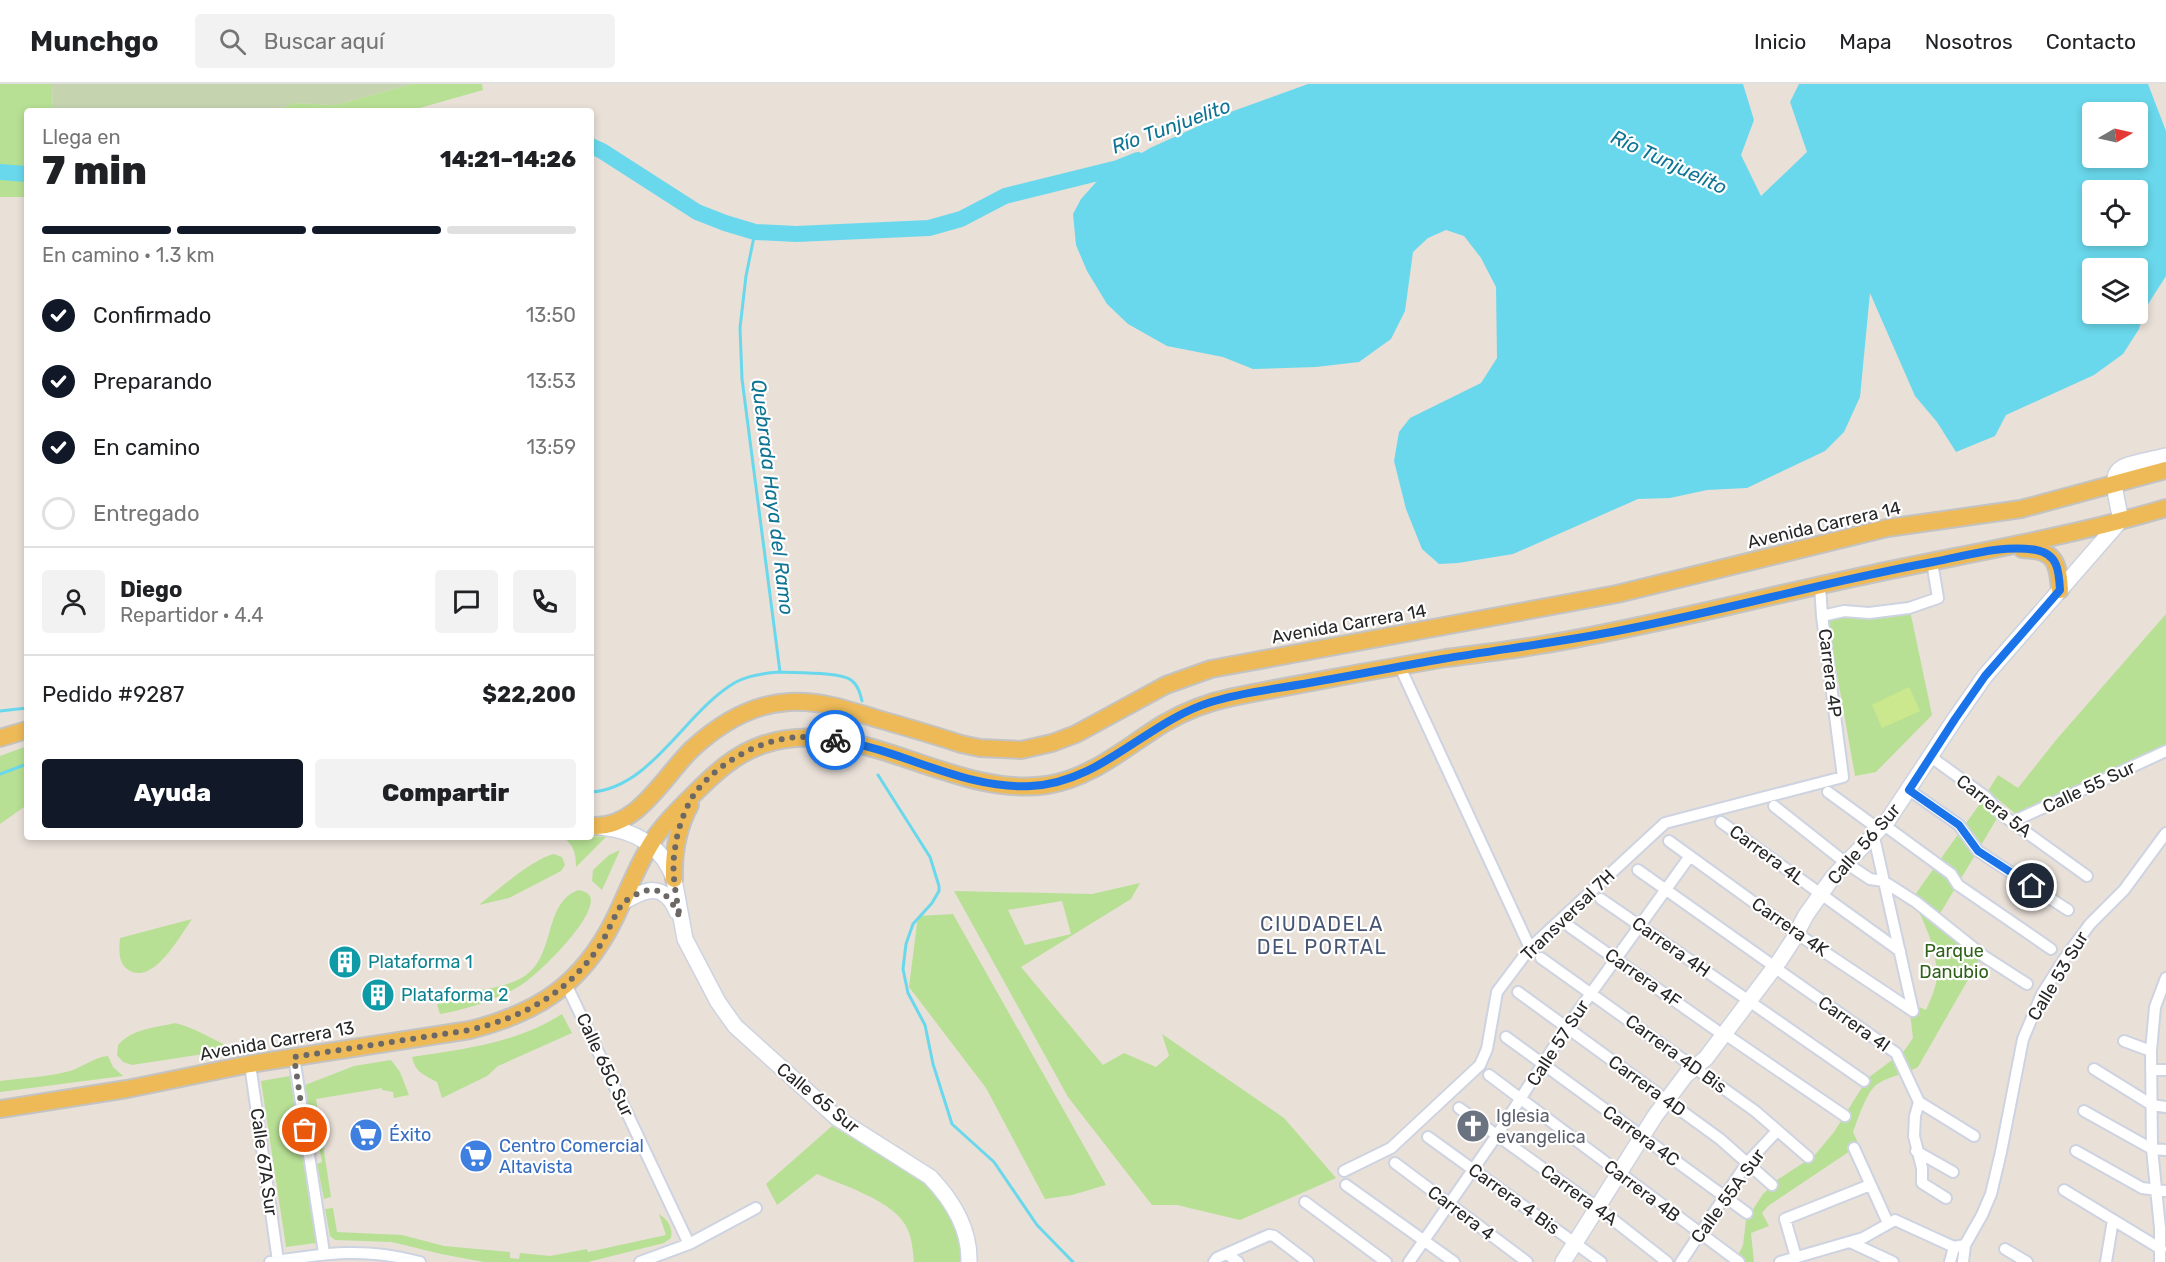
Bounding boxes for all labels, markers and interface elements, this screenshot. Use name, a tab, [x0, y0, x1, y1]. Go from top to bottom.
search box	[195, 14, 615, 68]
text: Munchgo	[30, 25, 159, 58]
icon: search	[216, 25, 249, 58]
text: Buscar aquí	[264, 28, 384, 55]
text: Inicio	[1754, 29, 1806, 54]
text: Mapa	[1839, 29, 1892, 54]
text: Nosotros	[1925, 29, 2013, 54]
text: Contacto	[2046, 29, 2136, 54]
water label: Río Tunjuelito	[1108, 93, 1234, 159]
north arrow	[2082, 102, 2148, 168]
map controls	[2082, 102, 2148, 324]
text: Llega en	[42, 125, 121, 149]
water label: Río Tunjuelito	[1607, 125, 1731, 199]
text: 14:21–14:26	[440, 146, 576, 173]
text: 7 min	[42, 148, 147, 194]
button: locate	[2082, 180, 2148, 246]
text: En camino · 1.3 km	[42, 243, 214, 267]
button: layers	[2082, 258, 2148, 324]
icon: check	[42, 299, 75, 332]
text: Confirmado	[93, 302, 211, 329]
text: 13:50	[526, 303, 576, 327]
icon: check	[42, 365, 75, 398]
text: Preparando	[93, 368, 212, 395]
text: 13:53	[526, 369, 576, 393]
water label: Quebrada Haya del Ramo	[747, 378, 799, 616]
icon: check	[42, 431, 75, 464]
text: En camino	[93, 434, 200, 461]
text: 13:59	[527, 435, 576, 459]
street label: Avenida Carrera 14	[1745, 497, 1903, 553]
text: Entregado	[93, 500, 200, 527]
button: person	[42, 570, 105, 633]
button: chat	[435, 570, 498, 633]
button: phone	[513, 570, 576, 633]
text: Diego	[120, 576, 183, 603]
street label: Avenida Carrera 14	[1270, 600, 1428, 648]
text: Repartidor · 4.4	[120, 603, 264, 627]
street label: Carrera 4P	[1814, 627, 1846, 719]
text: Pedido #9287	[42, 681, 184, 708]
text: $22,200	[482, 681, 576, 708]
courier	[805, 710, 865, 770]
icon: bike	[819, 724, 852, 757]
street label: Calle 55 Sur	[2039, 756, 2139, 818]
button: Ayuda	[42, 759, 303, 828]
button: Compartir	[315, 759, 576, 828]
street label: Carrera 5A	[1952, 770, 2036, 842]
street label: Calle 56 Sur	[1823, 799, 1905, 889]
street label: Carrera 4L	[1725, 820, 1809, 890]
pin	[2006, 860, 2057, 911]
street label: Transversal 7H	[1517, 865, 1619, 965]
icon: home	[2015, 869, 2048, 902]
street label: Carrera 4K	[1747, 893, 1833, 962]
district label: CIUDADELA DEL PORTAL	[1257, 912, 1387, 959]
street label: Carrera 4H	[1628, 912, 1714, 982]
street label: Calle 53 Sur	[2023, 927, 2093, 1025]
park label: Parque Danubio	[1919, 940, 1989, 983]
building icon: Plataforma 1	[327, 944, 363, 980]
street label: Carrera 4F	[1601, 944, 1685, 1012]
place label: Plataforma 1	[368, 951, 473, 973]
building icon: Plataforma 2	[360, 977, 396, 1013]
place label: Plataforma 2	[401, 984, 509, 1006]
street label: Carrera 4I	[1814, 991, 1894, 1057]
street label: Calle 57 Sur	[1522, 996, 1594, 1090]
street label: Calle 65C Sur	[571, 1010, 639, 1121]
street label: Carrera 4D Bis	[1621, 1010, 1731, 1098]
street label: Avenida Carrera 13	[198, 1017, 356, 1065]
street label: Carrera 4D	[1604, 1051, 1690, 1121]
street label: Calle 65 Sur	[772, 1058, 864, 1138]
street label: Carrera 4C	[1598, 1101, 1684, 1171]
pin	[279, 1104, 330, 1155]
place label: Iglesia evangelica	[1496, 1105, 1586, 1148]
street label: Calle 67A Sur	[246, 1107, 282, 1217]
church icon: Iglesia evangelica	[1455, 1108, 1491, 1144]
icon: bag	[288, 1113, 321, 1146]
supermarket icon: Éxito	[348, 1117, 384, 1153]
place label: Éxito	[389, 1124, 431, 1146]
place label: Centro Comercial Altavista	[499, 1135, 644, 1178]
supermarket icon: Centro Comercial Altavista	[458, 1138, 494, 1174]
street label: Calle 55A Sur	[1686, 1144, 1770, 1248]
street label: Carrera 4B	[1600, 1155, 1684, 1227]
street label: Carrera 4 Bis	[1464, 1158, 1564, 1240]
street label: Carrera 4A	[1536, 1160, 1622, 1230]
street label: Carrera 4	[1423, 1181, 1499, 1245]

